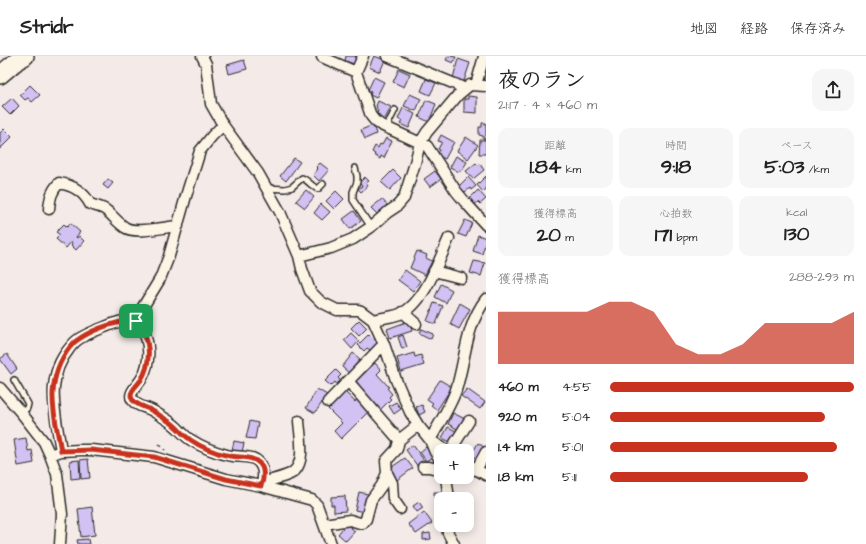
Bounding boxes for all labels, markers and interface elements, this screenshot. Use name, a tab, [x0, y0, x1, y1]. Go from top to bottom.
text: Stridr	[20, 14, 73, 41]
text: 地図	[690, 19, 718, 39]
text: 経路	[740, 19, 768, 39]
text: 保存済み	[790, 19, 846, 39]
text: 夜のラン	[498, 65, 586, 96]
button: share	[812, 69, 854, 111]
text: 21:17 · 4 × 460 m	[498, 96, 597, 114]
text: 距離	[544, 138, 566, 153]
text: 時間	[665, 138, 687, 153]
text: ペース	[780, 138, 813, 153]
text: 1.84	[529, 153, 561, 181]
text: 9:18	[661, 153, 691, 181]
text: 5:03	[764, 153, 804, 181]
text: km	[561, 162, 581, 177]
text: /km	[804, 162, 829, 177]
text: kcal	[786, 205, 807, 220]
text: 獲得標高	[533, 206, 577, 221]
text: 心拍数	[659, 206, 692, 221]
text: 130	[784, 220, 809, 248]
text: 20	[537, 221, 561, 249]
text: 171	[655, 221, 672, 249]
text: m	[561, 230, 574, 245]
text: bpm	[672, 230, 697, 245]
text: 288–293 m	[789, 268, 854, 286]
text: 獲得標高	[498, 270, 550, 288]
pin	[119, 304, 153, 338]
icon: arrive	[125, 310, 147, 332]
text: 460 m	[498, 378, 539, 396]
text: 4:55	[562, 378, 591, 396]
text: 920 m	[498, 408, 536, 426]
text: 5:04	[562, 408, 590, 426]
text: 1.4 km	[498, 438, 534, 456]
text: 5:01	[562, 438, 583, 456]
map controls	[434, 444, 474, 532]
button: +	[434, 444, 474, 484]
text: 1.8 km	[498, 468, 533, 486]
text: 5:11	[562, 468, 577, 486]
button: −	[434, 492, 474, 532]

